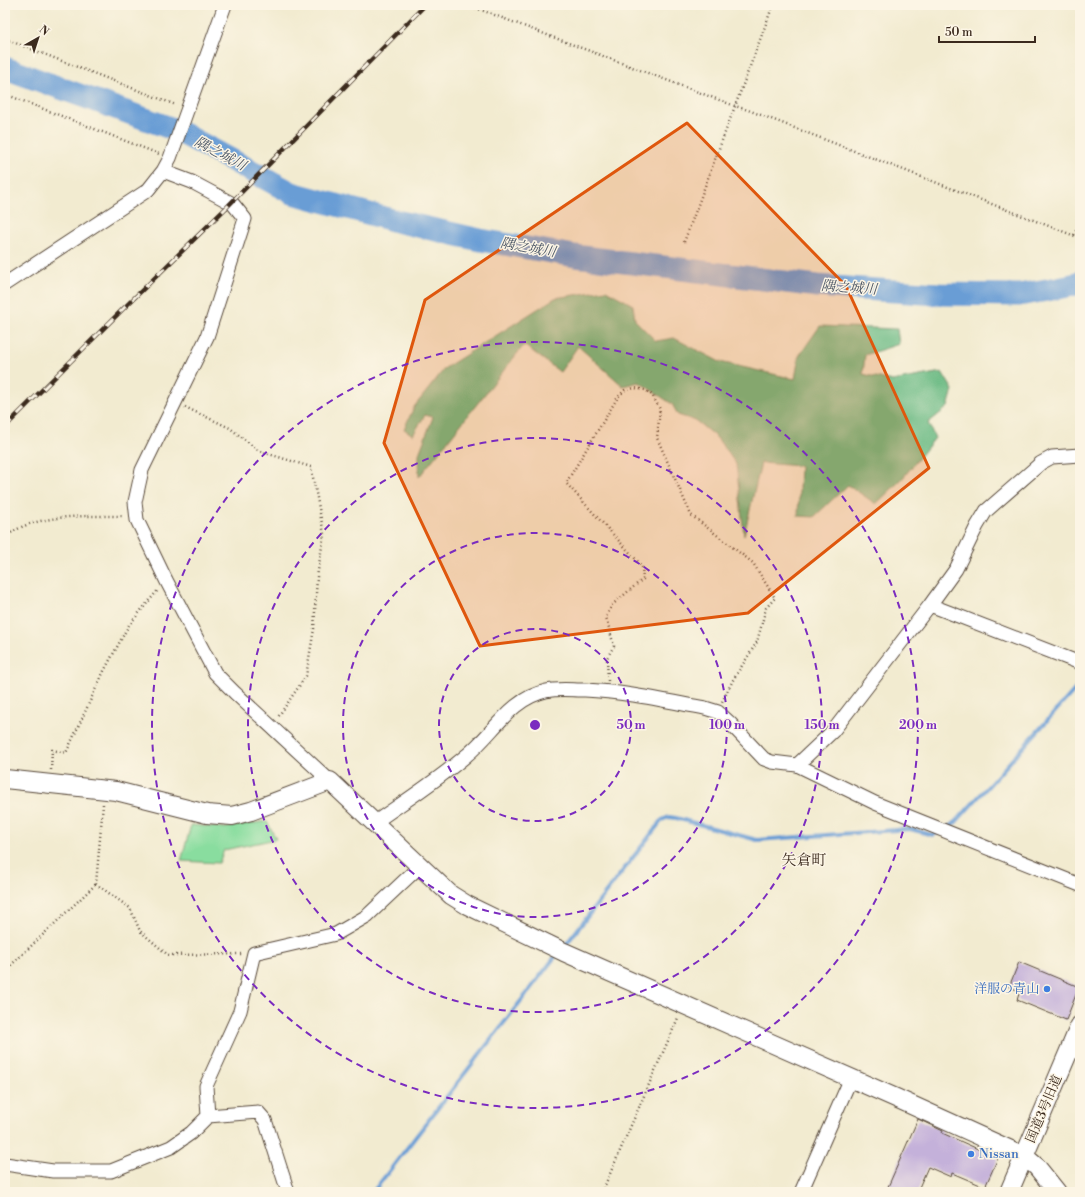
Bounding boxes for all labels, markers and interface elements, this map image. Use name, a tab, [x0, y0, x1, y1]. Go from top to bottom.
north arrow	[18, 18, 58, 58]
scale bar	[939, 18, 1035, 44]
text: N	[36, 23, 52, 39]
text: 50 m	[945, 25, 973, 40]
water label: 隅之城川	[191, 133, 251, 176]
water label: 隅之城川	[499, 234, 559, 262]
water label: 隅之城川	[820, 277, 880, 299]
centre of rings	[528, 718, 542, 732]
text: 50 m	[616, 718, 646, 733]
text: 100 m	[709, 718, 745, 733]
text: 150 m	[805, 718, 839, 733]
text: 200 m	[899, 718, 937, 733]
district label: 矢倉町	[781, 851, 827, 870]
place label: 洋服の青山	[974, 981, 1039, 997]
marker: 洋服の青山	[1042, 984, 1052, 994]
street label: 国道3号旧道	[1023, 1073, 1065, 1145]
place label: Nissan	[979, 1146, 1019, 1162]
marker: Nissan	[966, 1149, 976, 1159]

